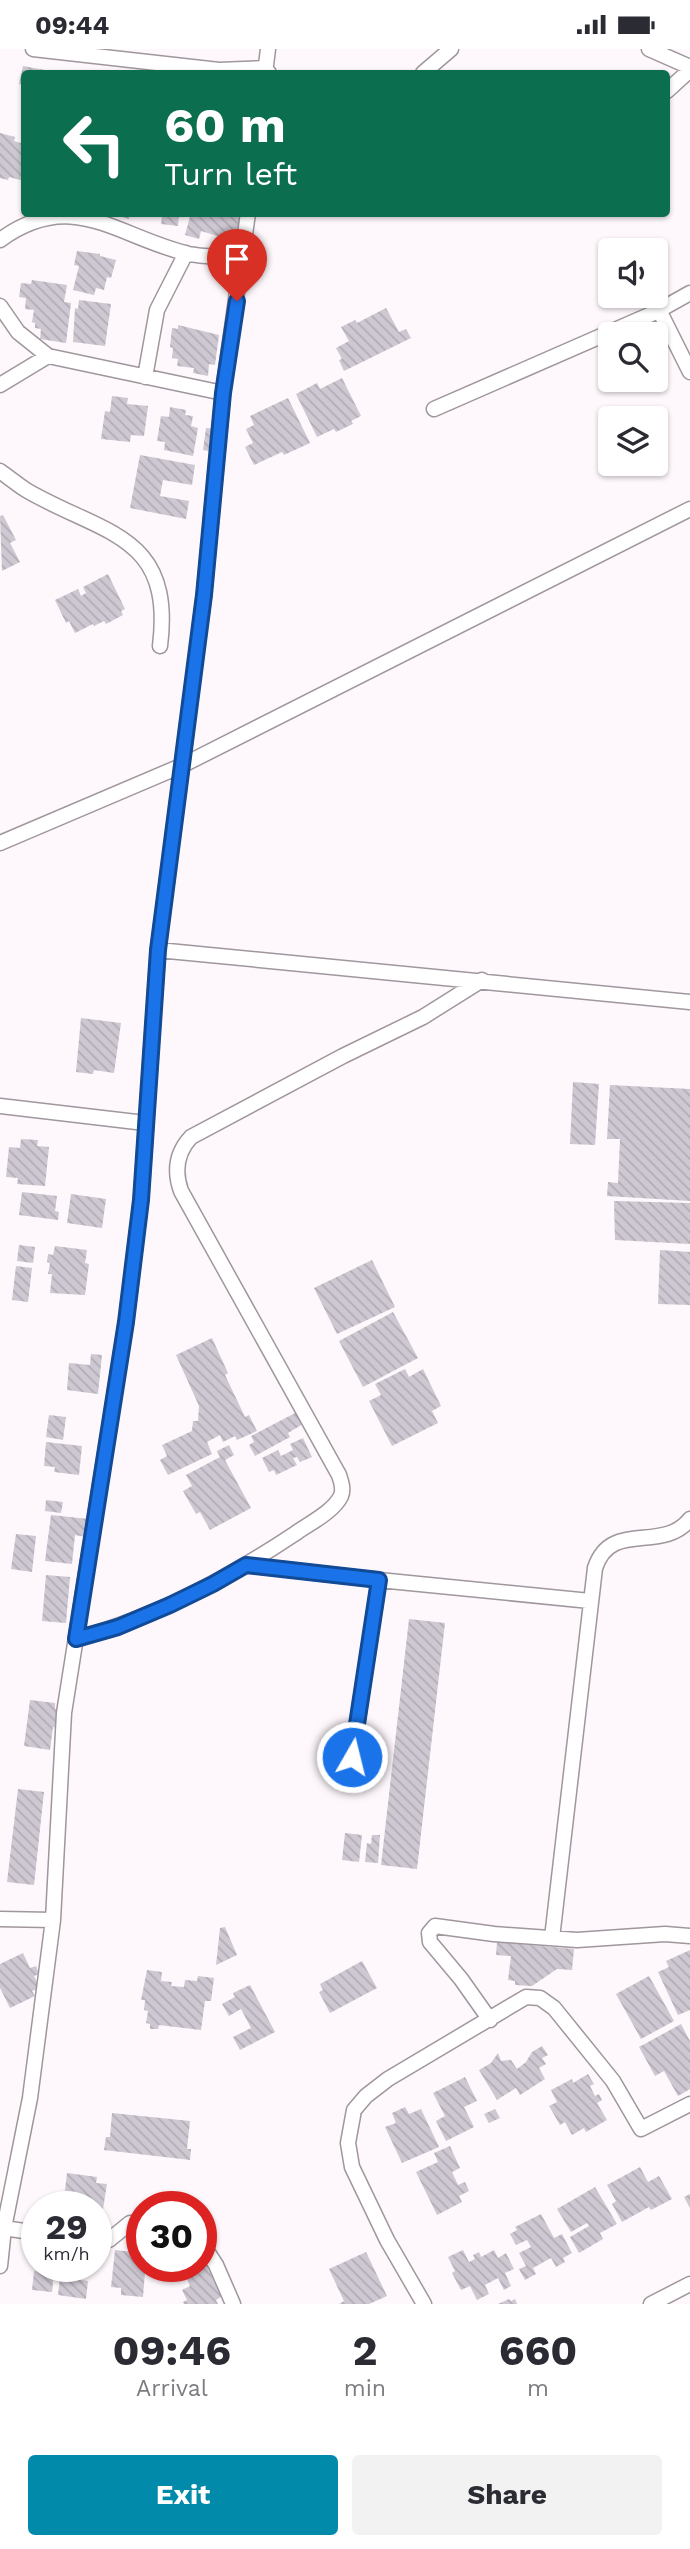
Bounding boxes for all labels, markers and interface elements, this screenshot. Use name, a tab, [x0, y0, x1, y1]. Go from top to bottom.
text: 09:44	[35, 10, 109, 40]
text: 60 m	[164, 96, 286, 154]
icon: left	[49, 98, 140, 189]
text: Turn left	[164, 155, 297, 193]
pin	[207, 229, 267, 301]
map controls	[598, 238, 668, 476]
button: sound	[598, 238, 668, 308]
icon: arrive	[218, 240, 256, 278]
button: search	[598, 322, 668, 392]
button: layers	[598, 406, 668, 476]
position arrow	[315, 1720, 389, 1794]
speed limit sign: 30	[126, 2191, 217, 2282]
text: 29	[45, 2206, 88, 2248]
text: km/h	[43, 2243, 90, 2264]
text: 09:46	[113, 2326, 231, 2375]
text: 2	[352, 2326, 377, 2375]
text: 660	[499, 2326, 577, 2375]
text: Arrival	[136, 2375, 208, 2402]
text: min	[344, 2375, 386, 2402]
text: m	[527, 2375, 549, 2402]
button: Exit	[28, 2455, 338, 2535]
button: Share	[352, 2455, 662, 2535]

